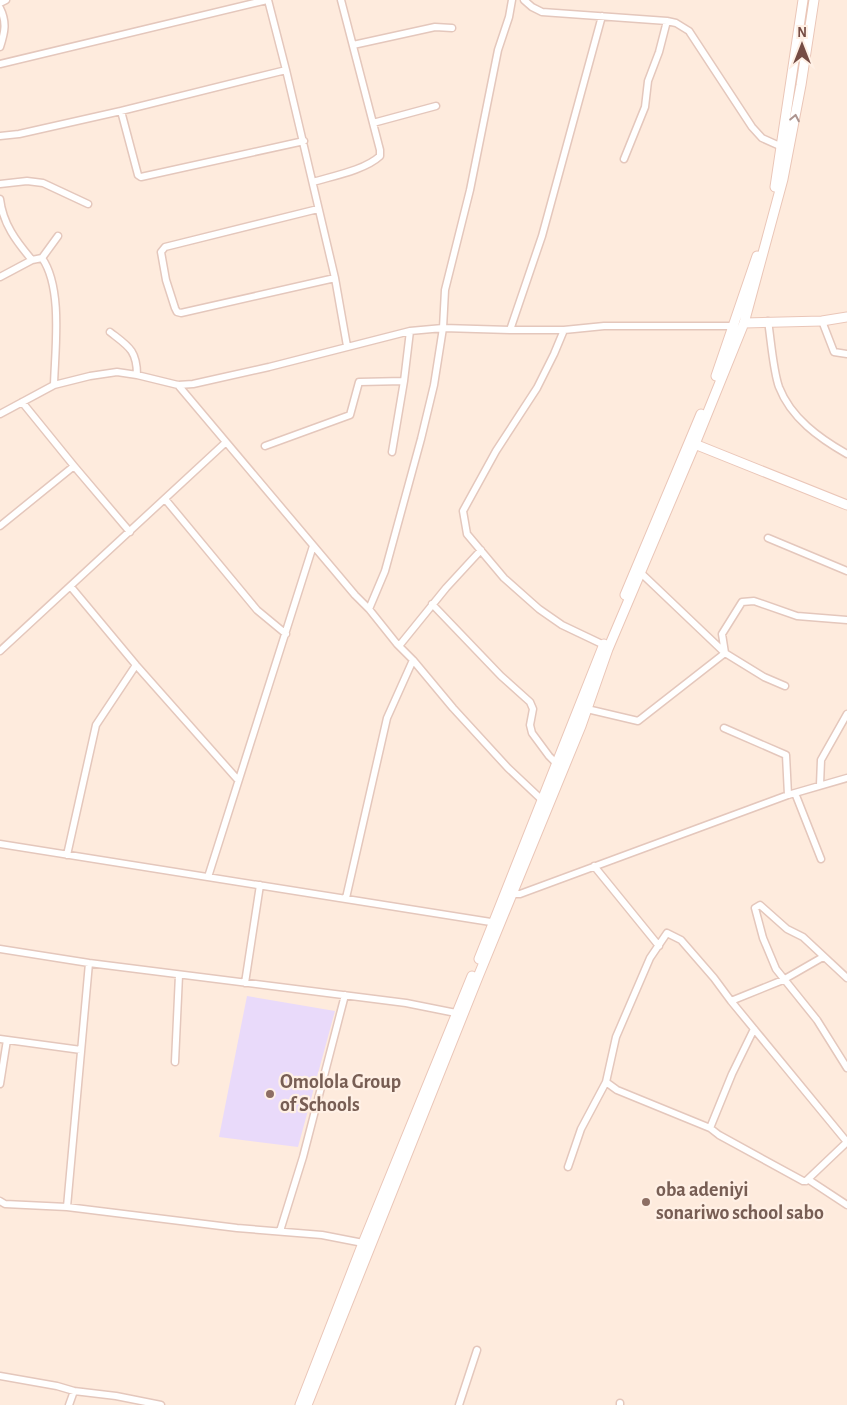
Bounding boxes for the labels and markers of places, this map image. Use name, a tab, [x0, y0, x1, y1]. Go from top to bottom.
place label: Omolola Group of Schools	[280, 1072, 401, 1115]
marker: Omolola Group of Schools	[264, 1088, 276, 1100]
place label: oba adeniyi sonariwo school sabo	[656, 1180, 824, 1223]
marker: oba adeniyi sonariwo school sabo	[640, 1196, 652, 1208]

